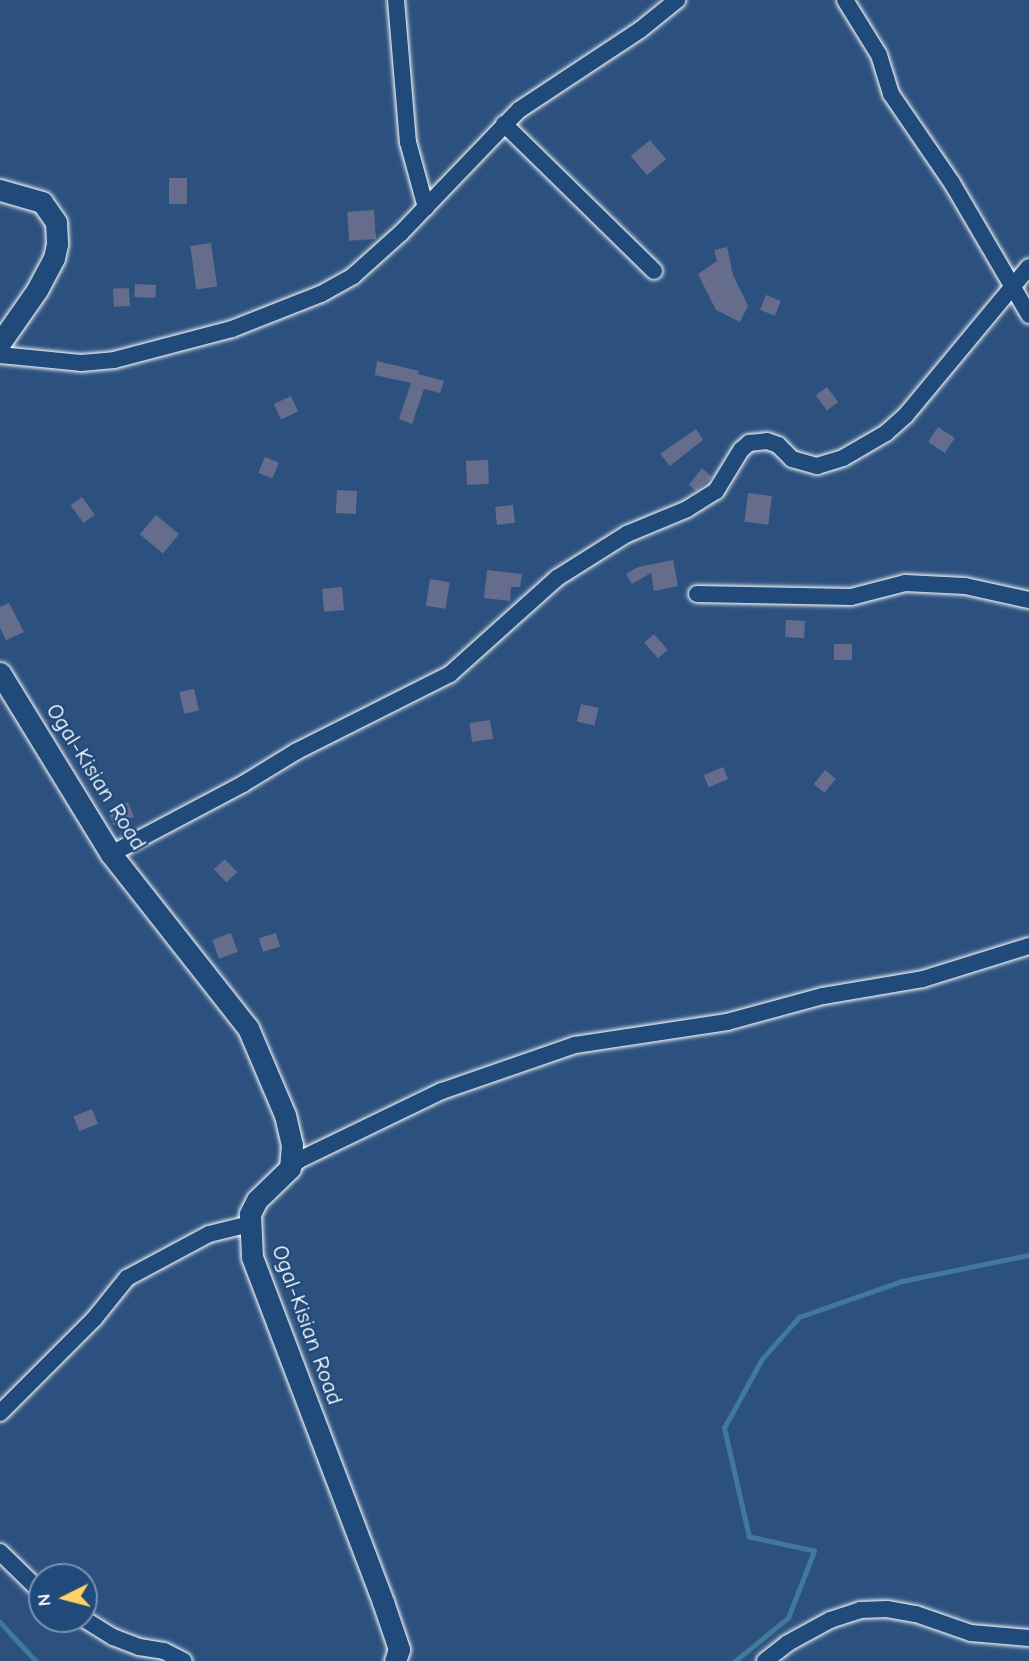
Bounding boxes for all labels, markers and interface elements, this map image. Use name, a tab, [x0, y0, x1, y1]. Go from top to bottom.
street label: Ogal-Kisian Road	[40, 698, 152, 856]
street label: Ogal-Kisian Road	[265, 1241, 349, 1409]
north arrow	[28, 1563, 98, 1633]
text: N	[33, 1593, 56, 1607]

